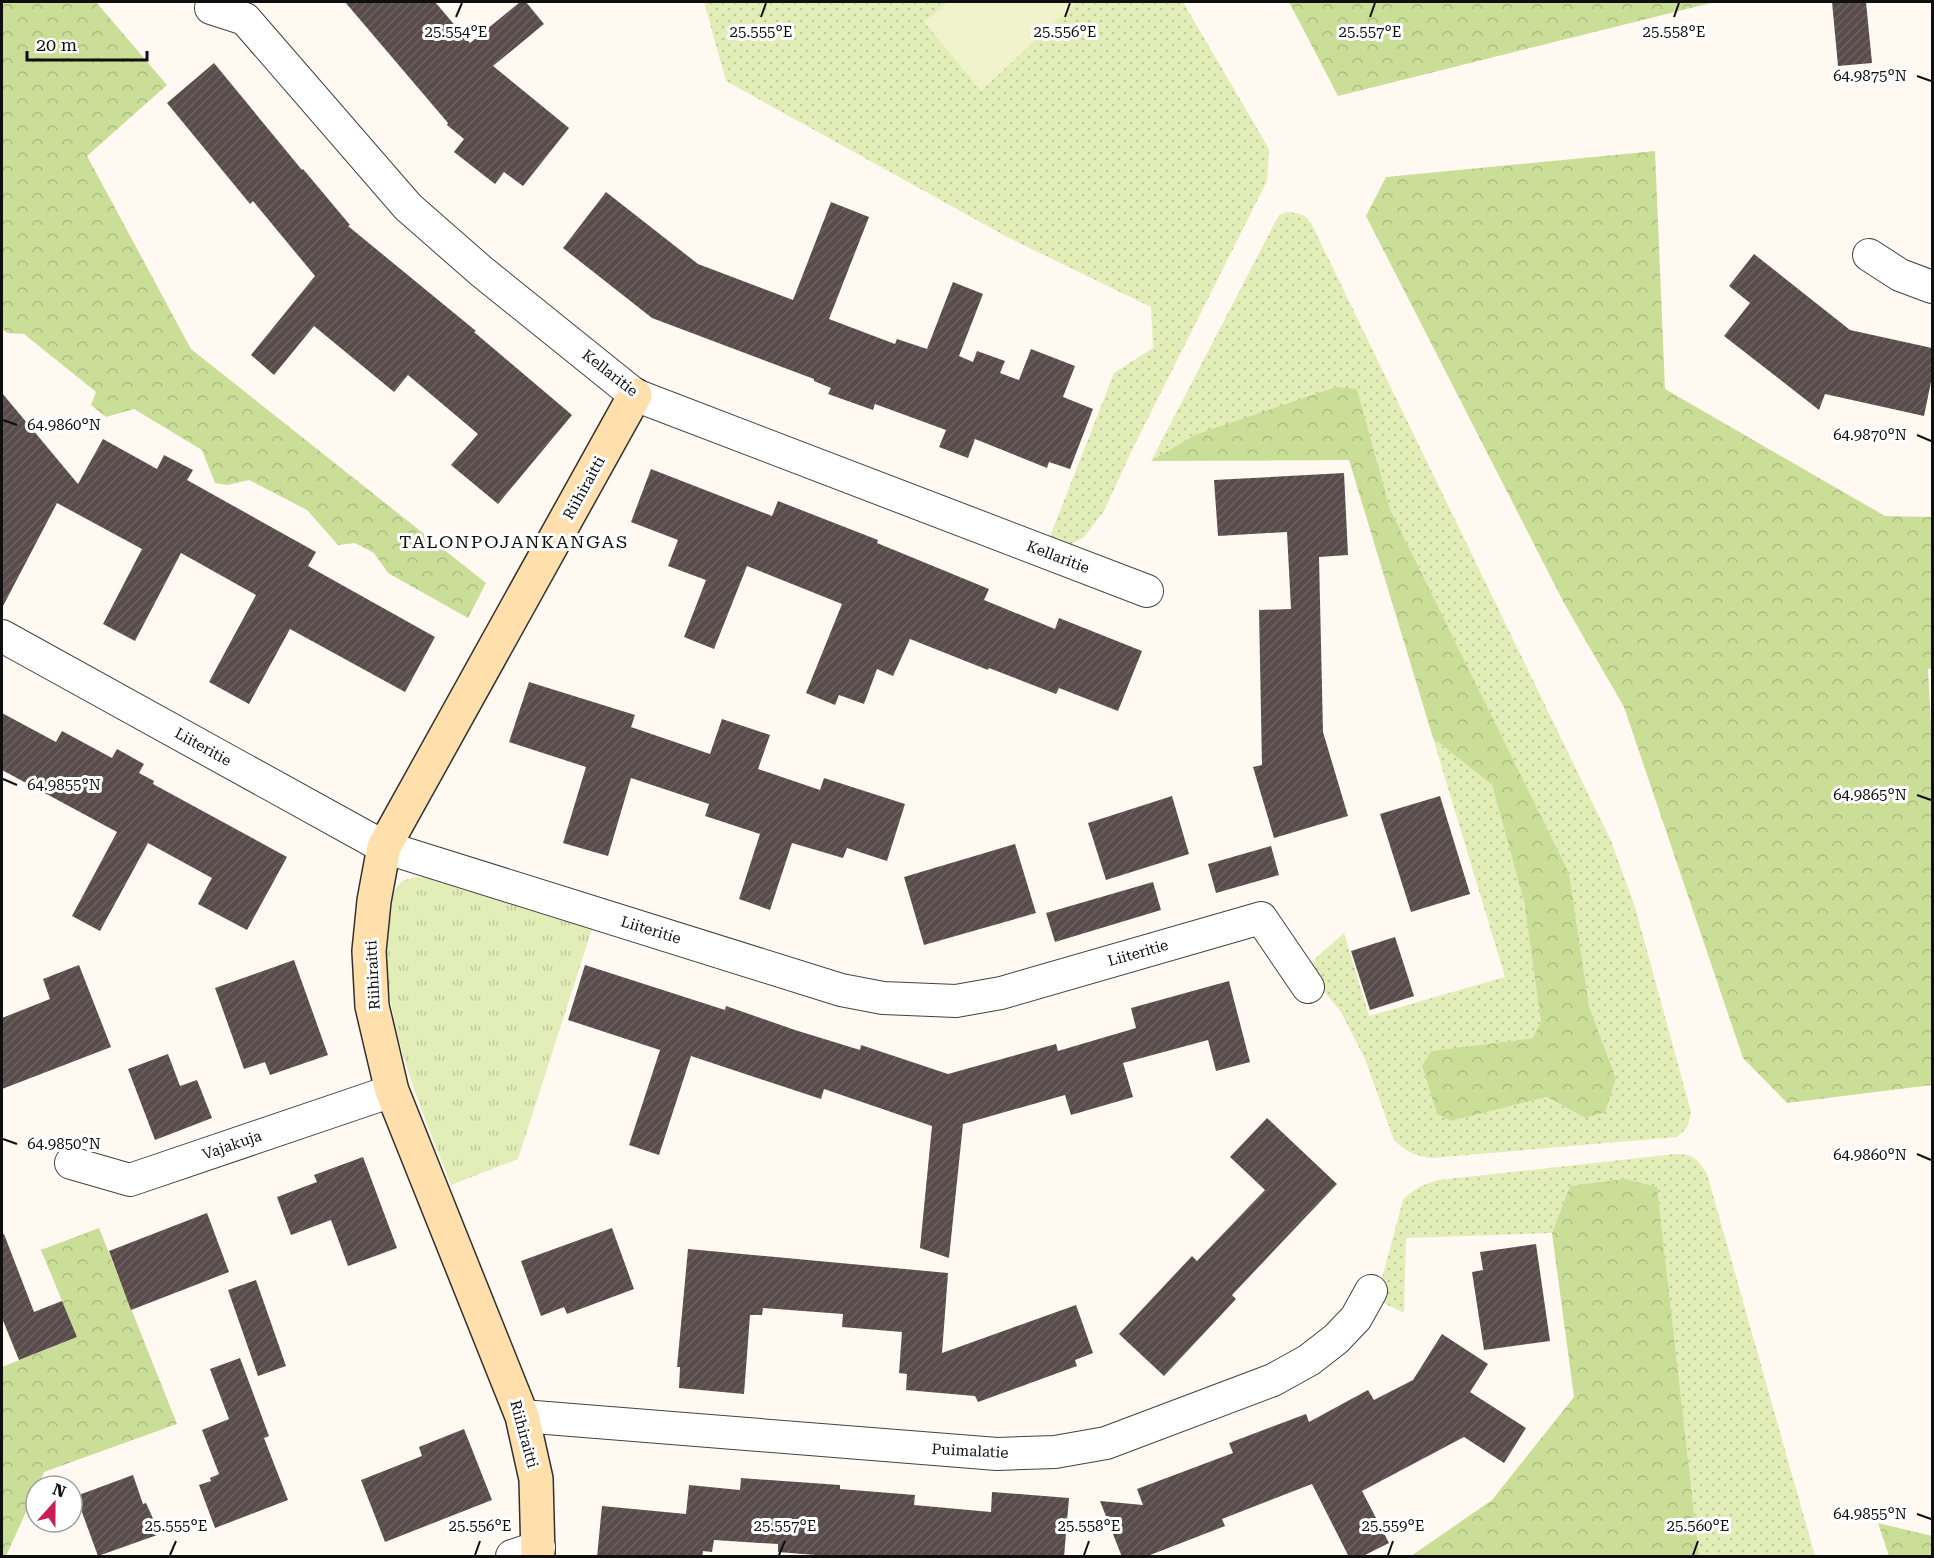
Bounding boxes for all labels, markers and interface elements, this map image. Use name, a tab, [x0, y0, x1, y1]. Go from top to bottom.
text: 25.554°E	[425, 23, 487, 41]
text: 25.555°E	[730, 23, 792, 41]
text: 25.556°E	[1034, 23, 1096, 41]
text: 25.557°E	[1339, 23, 1401, 41]
text: 25.558°E	[1643, 23, 1705, 41]
scale bar	[27, 24, 147, 62]
text: 20 m	[36, 34, 77, 55]
text: 64.9875°N	[1833, 67, 1907, 85]
street label: Kellaritie	[579, 346, 641, 400]
text: 64.9860°N	[27, 416, 101, 434]
text: 64.9870°N	[1833, 426, 1907, 444]
street label: Riihiraitti	[559, 453, 609, 523]
district label: TALONPOJANKANGAS	[399, 531, 629, 552]
street label: Kellaritie	[1024, 537, 1092, 577]
street label: Liiteritie	[171, 724, 235, 770]
text: 64.9855°N	[27, 776, 101, 794]
text: 64.9865°N	[1833, 786, 1907, 804]
street label: Liiteritie	[619, 912, 683, 948]
street label: Liiteritie	[1106, 936, 1170, 970]
street label: Riihiraitti	[362, 940, 384, 1010]
street label: Vajakuja	[200, 1126, 264, 1164]
text: 64.9850°N	[27, 1135, 101, 1153]
text: 64.9860°N	[1833, 1146, 1907, 1164]
street label: Riihiraitti	[506, 1398, 542, 1470]
street label: Puimalatie	[931, 1440, 1009, 1462]
north arrow	[24, 1474, 84, 1534]
text: N	[50, 1479, 68, 1502]
text: 64.9855°N	[1833, 1505, 1907, 1523]
text: 25.555°E	[145, 1517, 207, 1535]
text: 25.556°E	[449, 1517, 511, 1535]
text: 25.557°E	[754, 1517, 816, 1535]
text: 25.558°E	[1058, 1517, 1120, 1535]
text: 25.559°E	[1362, 1517, 1424, 1535]
text: 25.560°E	[1667, 1517, 1729, 1535]

